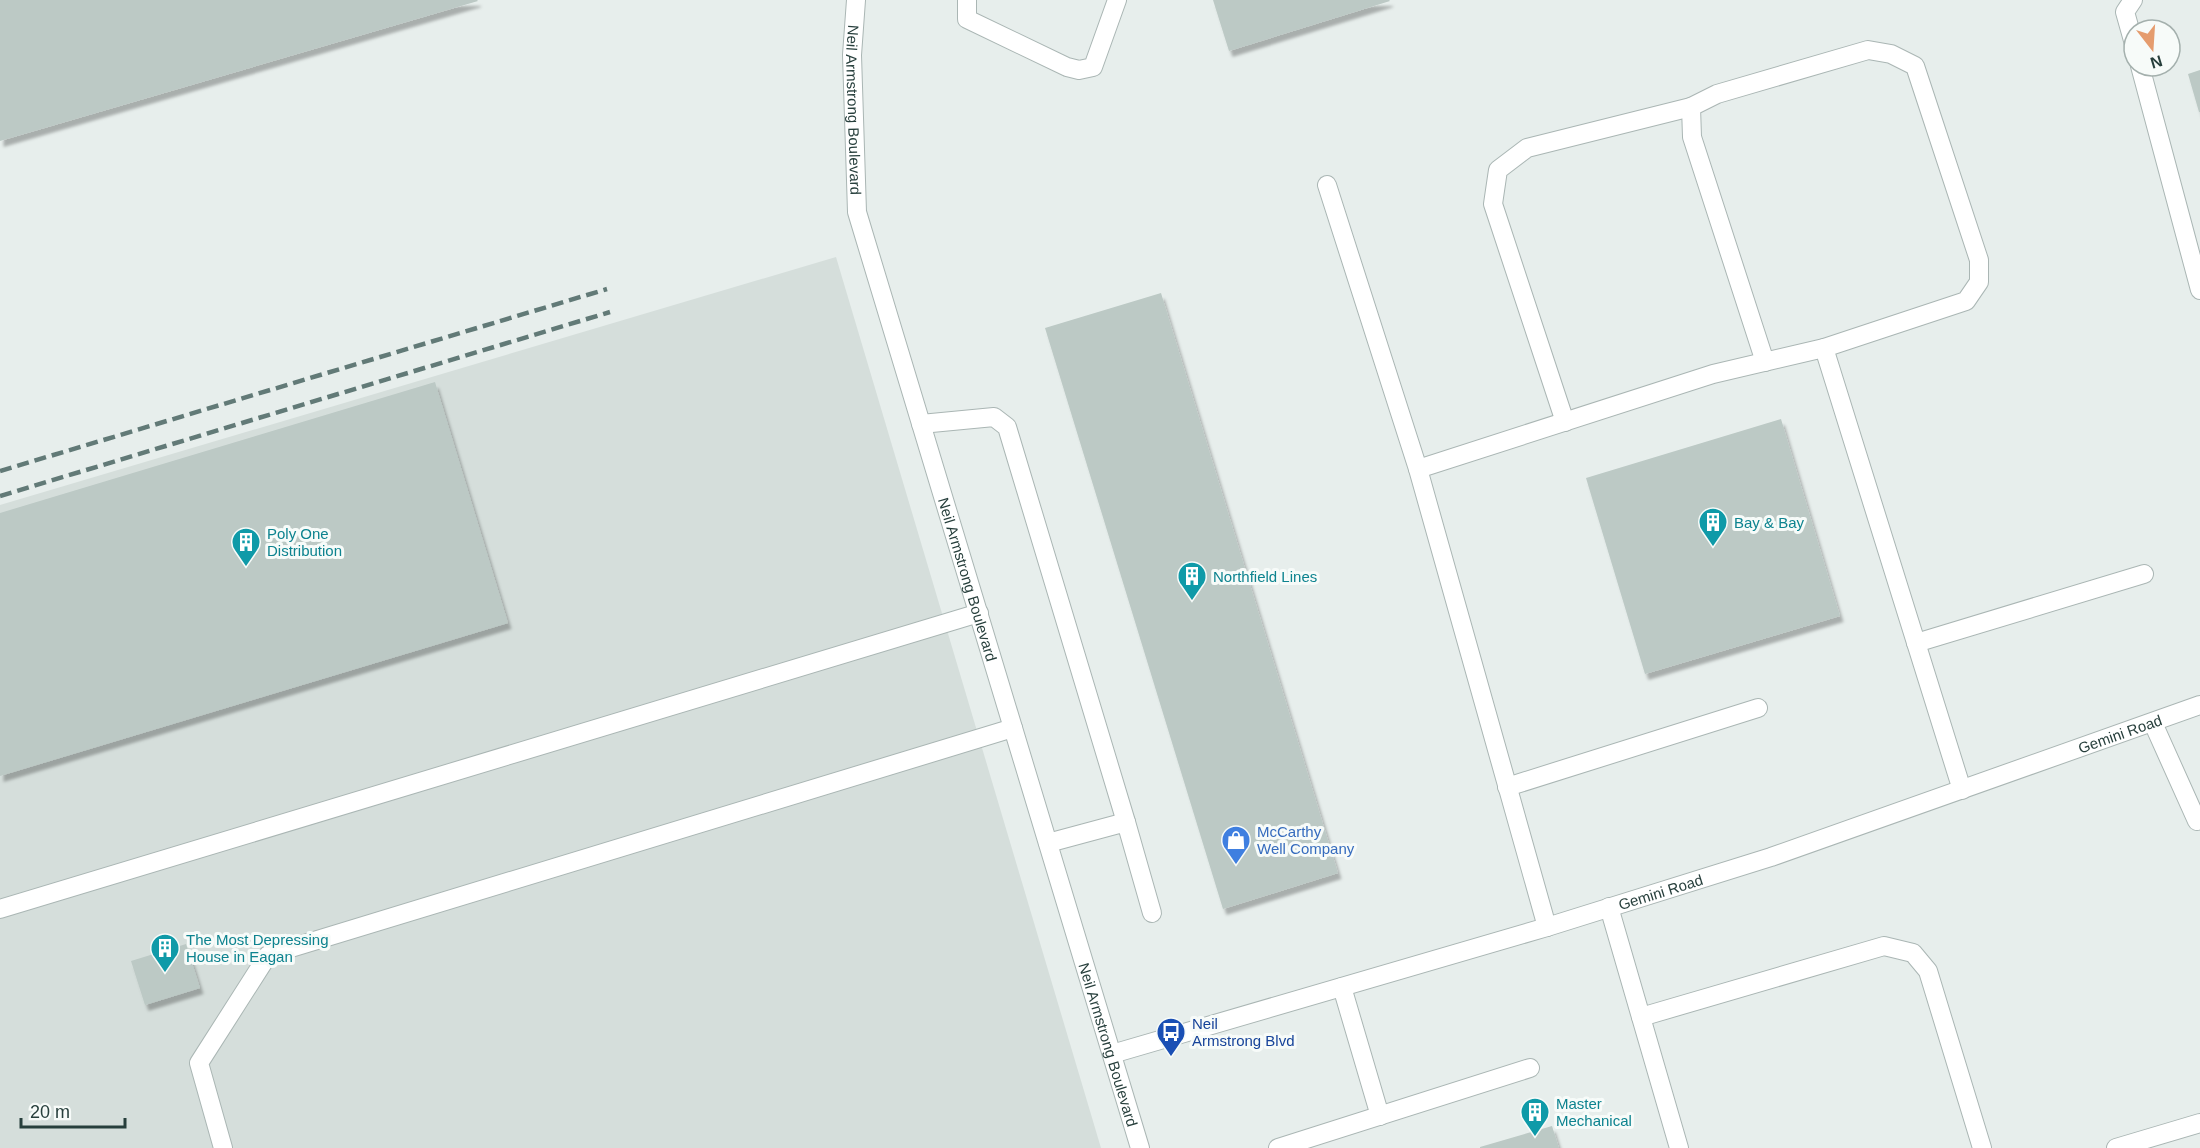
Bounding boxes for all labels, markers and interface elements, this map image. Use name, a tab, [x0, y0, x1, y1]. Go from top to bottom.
north arrow	[2122, 18, 2182, 78]
street label: Neil Armstrong Boulevard	[843, 24, 865, 195]
text: N	[2148, 52, 2164, 72]
street label: Neil Armstrong Boulevard	[935, 495, 1001, 663]
building icon: Bay & Bay	[1697, 506, 1729, 548]
place label: Bay & Bay	[1734, 514, 1805, 531]
place label: Poly One Distribution	[267, 525, 342, 559]
building icon: Poly One Distribution	[230, 526, 262, 568]
building icon: Northfield Lines	[1176, 560, 1208, 602]
place label: Northfield Lines	[1213, 568, 1317, 585]
street label: Gemini Road	[2076, 711, 2164, 756]
place label: McCarthy Well Company	[1257, 823, 1355, 857]
shop icon: McCarthy Well Company	[1220, 824, 1252, 866]
street label: Gemini Road	[1616, 870, 1705, 913]
place label: The Most Depressing House in Eagan	[186, 931, 329, 965]
building icon: The Most Depressing House in Eagan	[149, 932, 181, 974]
street label: Neil Armstrong Boulevard	[1076, 961, 1141, 1128]
place label: Neil Armstrong Blvd	[1192, 1015, 1295, 1049]
bus stop icon: Neil Armstrong Blvd	[1155, 1016, 1187, 1058]
scale bar	[21, 1091, 124, 1129]
place label: Master Mechanical	[1556, 1095, 1632, 1129]
building icon: Master Mechanical	[1519, 1096, 1551, 1138]
text: 20 m	[30, 1102, 70, 1122]

